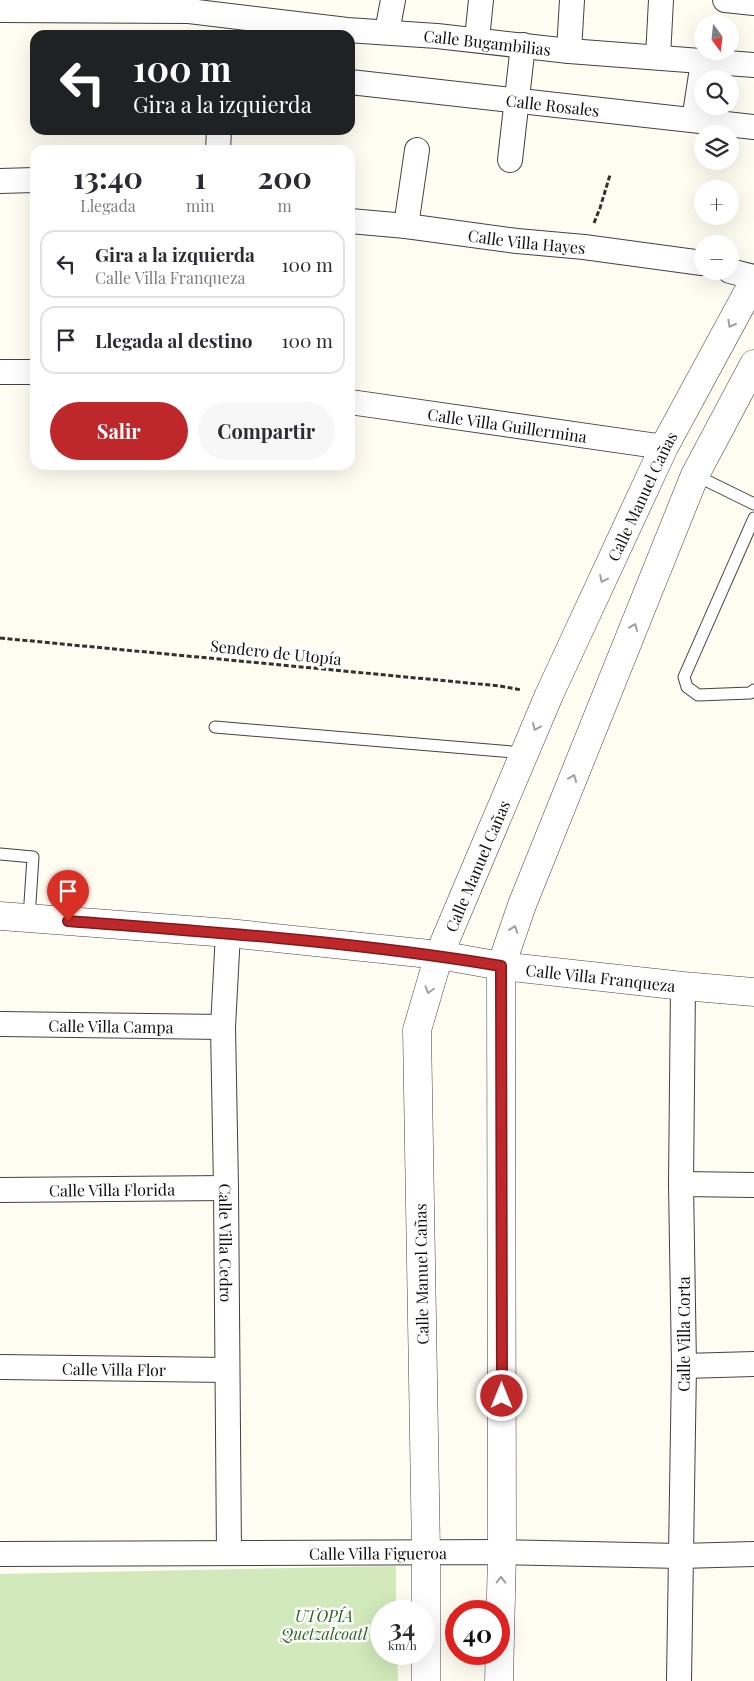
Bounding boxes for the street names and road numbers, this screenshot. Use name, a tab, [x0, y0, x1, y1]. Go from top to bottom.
street label: Calle Bugambilias	[423, 25, 552, 59]
street label: Calle Rosales	[505, 89, 601, 120]
street label: Calle Villa Hayes	[467, 224, 586, 258]
street label: Calle Villa Guillermina	[426, 403, 588, 446]
street label: Calle Manuel Cañas	[602, 427, 681, 564]
street label: Sendero de Utopía	[209, 635, 343, 669]
street label: Calle Manuel Cañas	[440, 797, 514, 935]
street label: Calle Villa Franqueza	[525, 958, 677, 996]
street label: Calle Villa Campa	[48, 1014, 174, 1037]
street label: Calle Villa Florida	[49, 1178, 175, 1200]
street label: Calle Villa Cedro	[215, 1183, 237, 1303]
street label: Calle Manuel Cañas	[409, 1203, 433, 1345]
street label: Calle Villa Corta	[673, 1276, 694, 1392]
street label: Calle Villa Flor	[62, 1357, 166, 1380]
street label: Calle Villa Figueroa	[309, 1542, 447, 1563]

